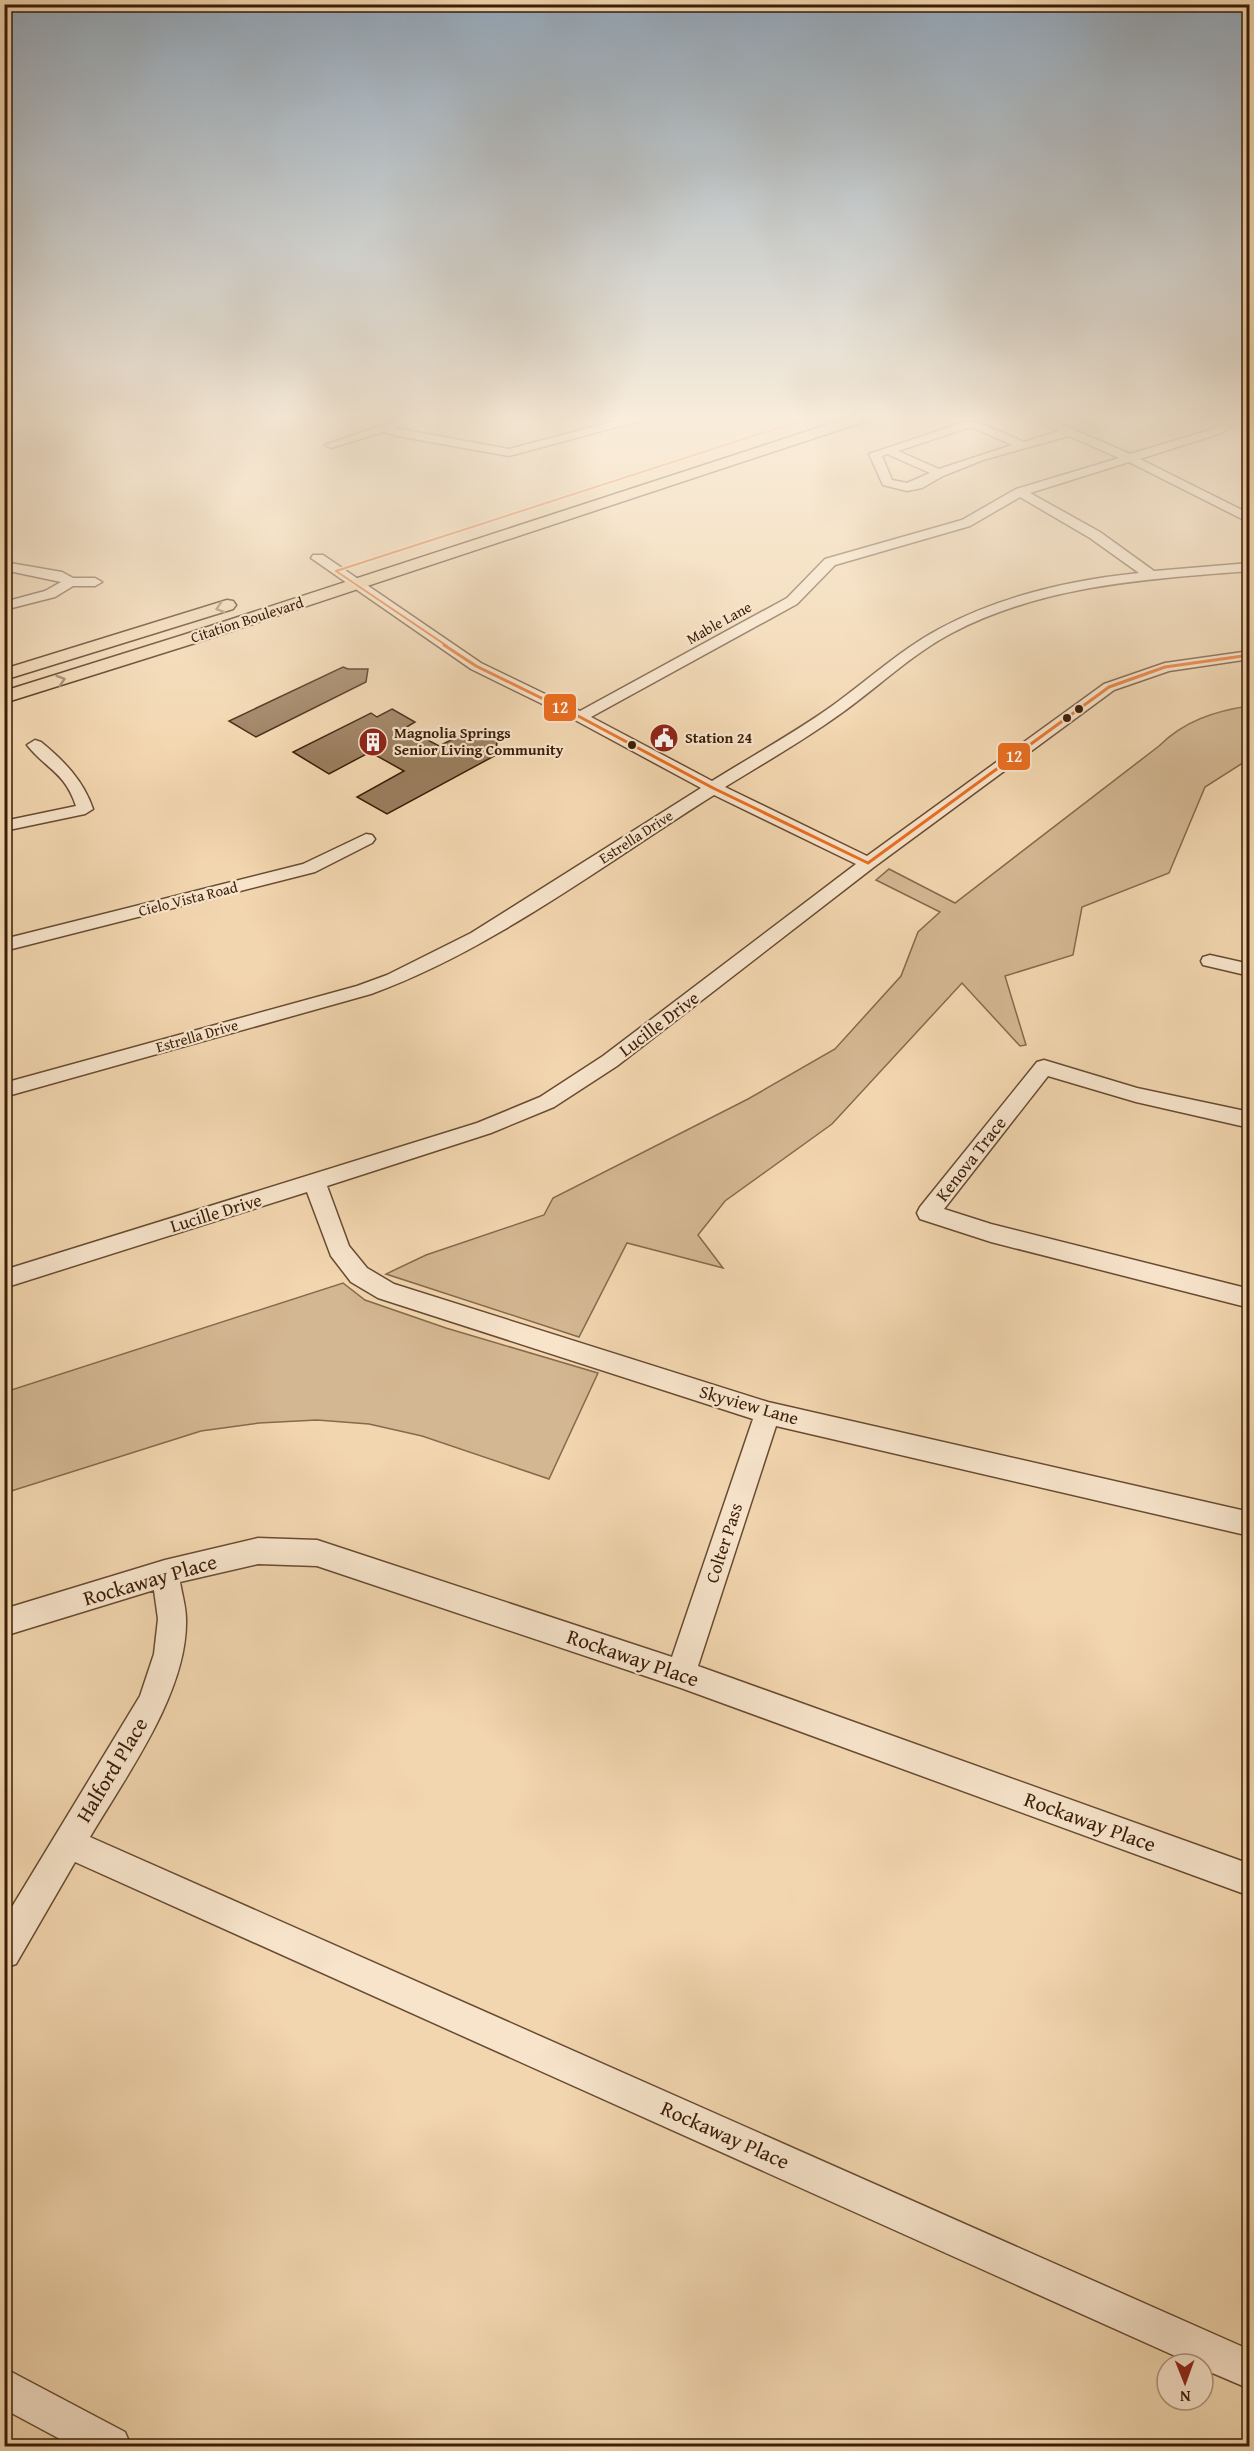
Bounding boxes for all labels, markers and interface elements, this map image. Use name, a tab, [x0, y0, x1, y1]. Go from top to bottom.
street label: Citation Boulevard	[188, 591, 306, 648]
street label: Mable Lane	[682, 596, 755, 649]
one-way arrow	[215, 601, 226, 613]
one-way arrow	[55, 675, 66, 688]
line badge: 12	[543, 693, 577, 722]
text: 12	[552, 695, 568, 719]
unlabelled marker	[1073, 703, 1085, 715]
unlabelled marker	[1061, 712, 1073, 724]
place label: Magnolia Springs Senior Living Community	[394, 722, 564, 760]
public building icon: Station 24	[648, 722, 680, 754]
building icon: Magnolia Springs Senior Living Community	[357, 726, 389, 758]
place label: Station 24	[685, 727, 752, 748]
unlabelled marker	[626, 739, 638, 751]
line badge: 12	[997, 742, 1031, 771]
text: 12	[1006, 744, 1022, 768]
street label: Estrella Drive	[595, 805, 677, 868]
street label: Cielo Vista Road	[136, 876, 240, 921]
street label: Lucille Drive	[613, 984, 705, 1063]
street label: Estrella Drive	[153, 1014, 240, 1057]
street label: Kenova Trace	[929, 1110, 1012, 1207]
street label: Lucille Drive	[167, 1186, 265, 1239]
street label: Skyview Lane	[696, 1377, 802, 1432]
street label: Colter Pass	[698, 1499, 749, 1586]
street label: Rockaway Place	[79, 1546, 221, 1613]
street label: Rockaway Place	[563, 1620, 704, 1695]
street label: Halford Place	[68, 1711, 155, 1828]
street label: Rockaway Place	[1020, 1783, 1160, 1860]
street label: Rockaway Place	[656, 2092, 795, 2177]
north arrow	[1155, 2352, 1215, 2412]
text: N	[1179, 2385, 1191, 2409]

